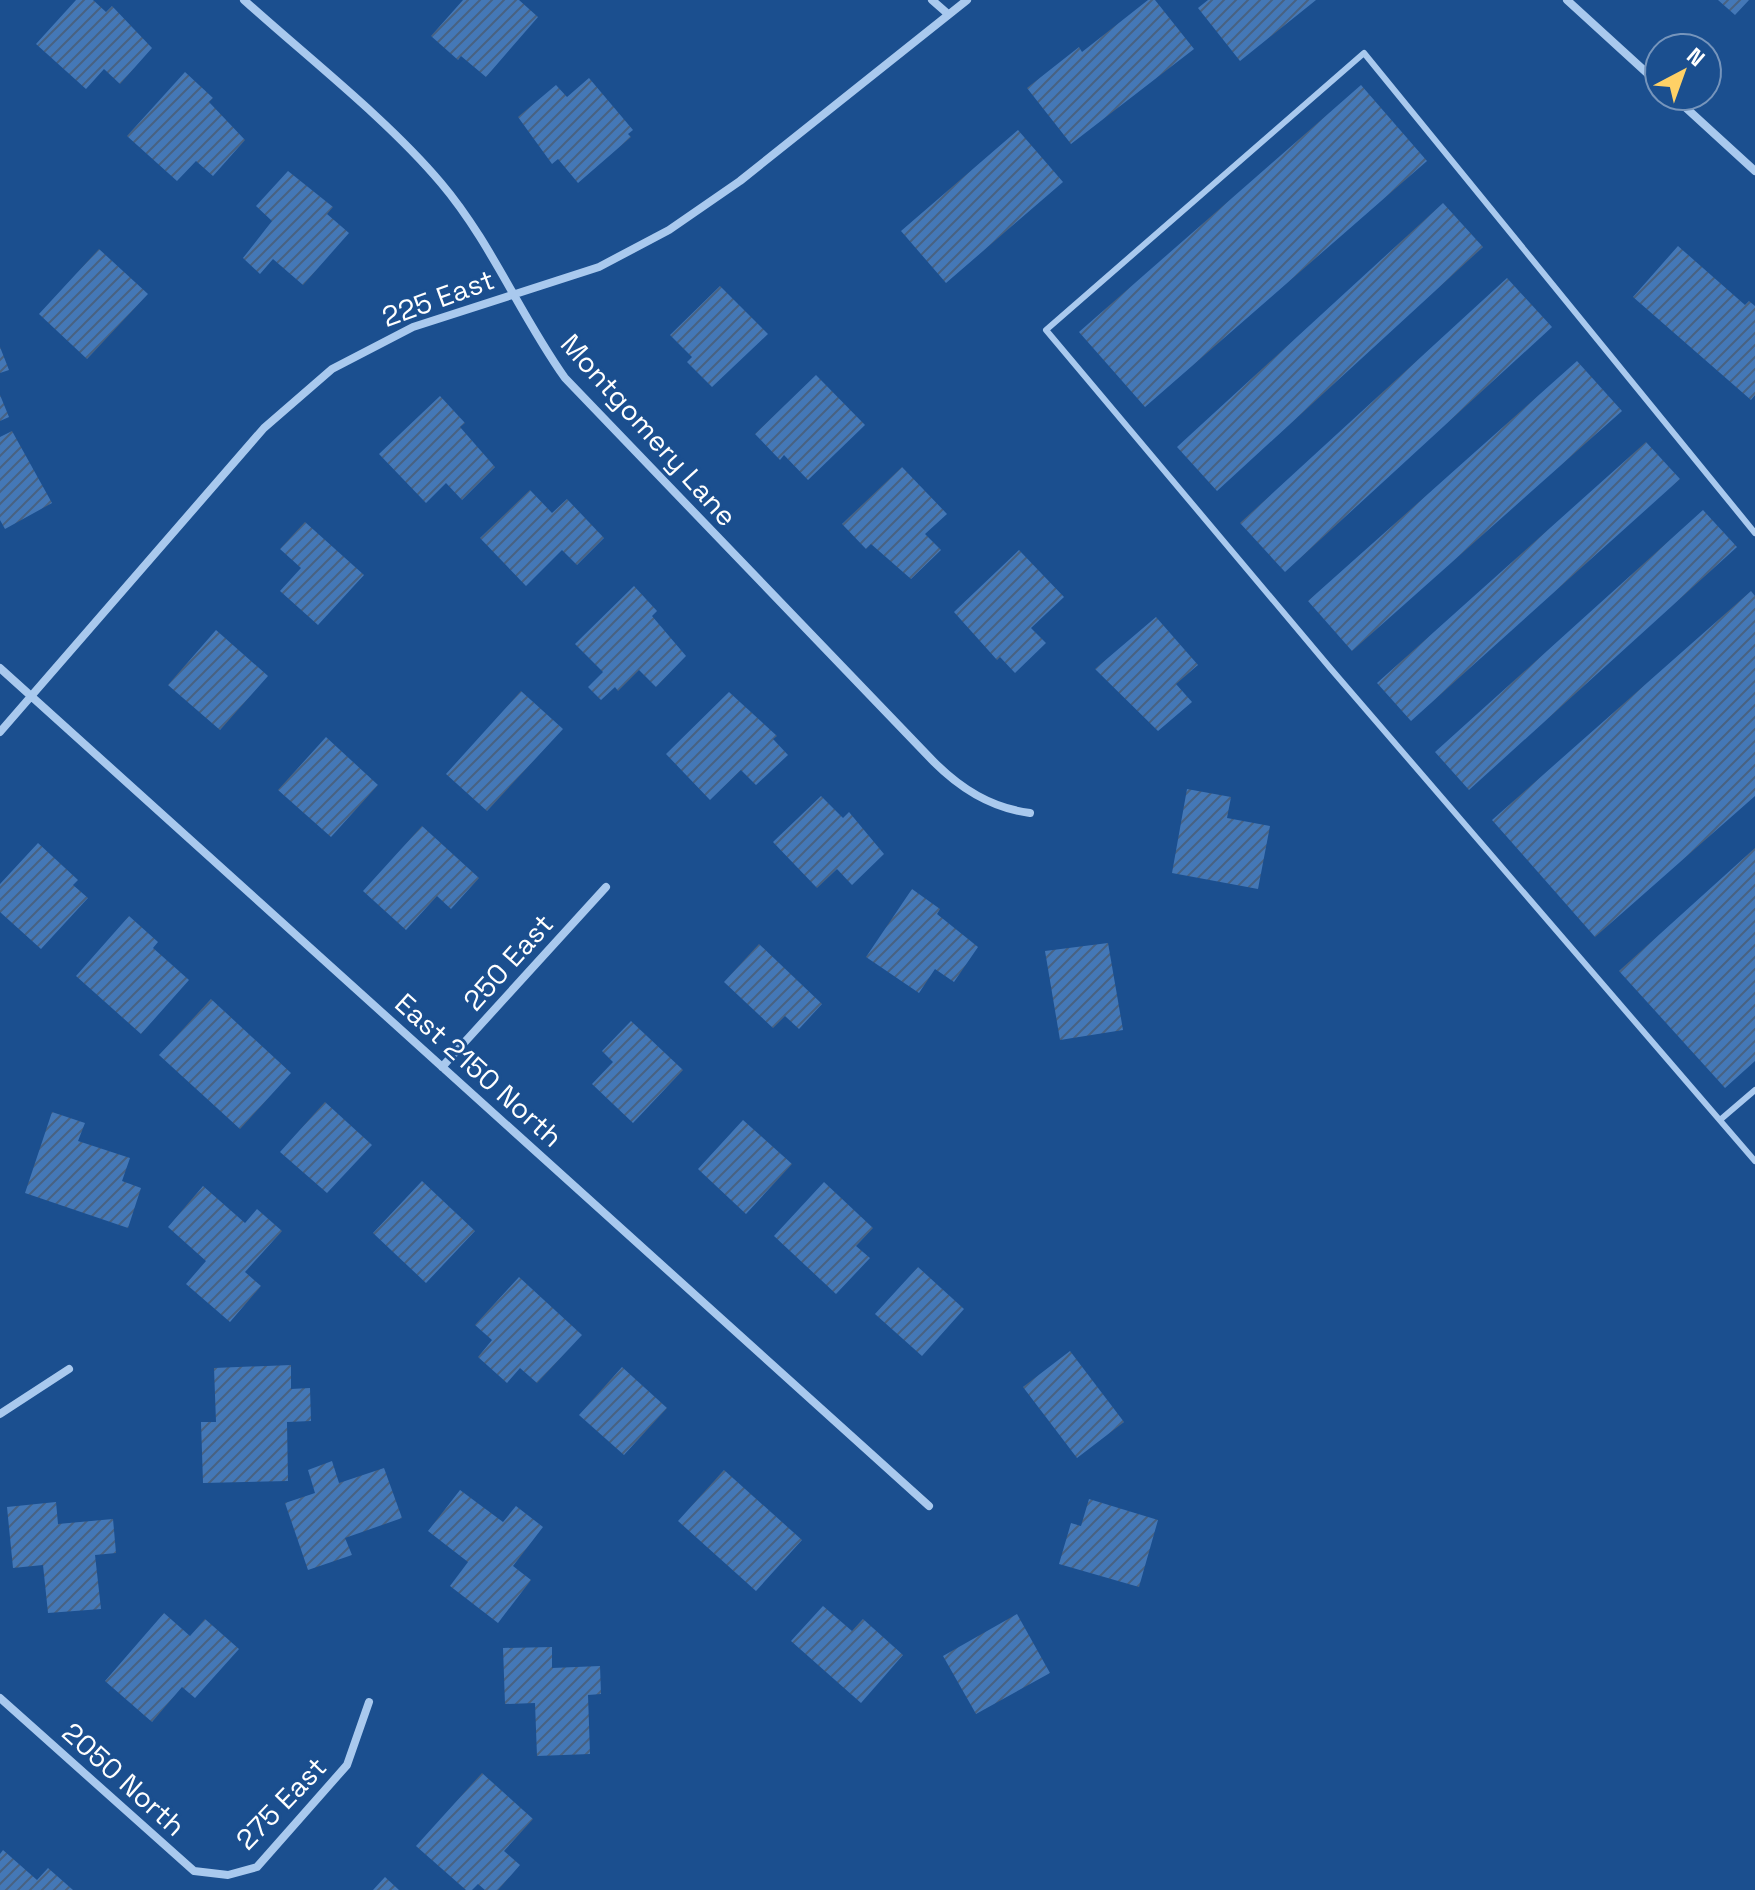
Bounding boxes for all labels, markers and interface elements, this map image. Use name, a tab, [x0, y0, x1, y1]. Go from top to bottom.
north arrow	[1643, 32, 1723, 112]
text: N	[1681, 42, 1711, 72]
street label: 225 East	[377, 261, 499, 335]
street label: Montgomery Lane	[553, 326, 745, 534]
street label: 250 East	[455, 906, 561, 1018]
street label: East 2150 North	[388, 985, 570, 1155]
street label: 2050 North	[55, 1714, 193, 1844]
street label: 275 East	[228, 1749, 334, 1857]

